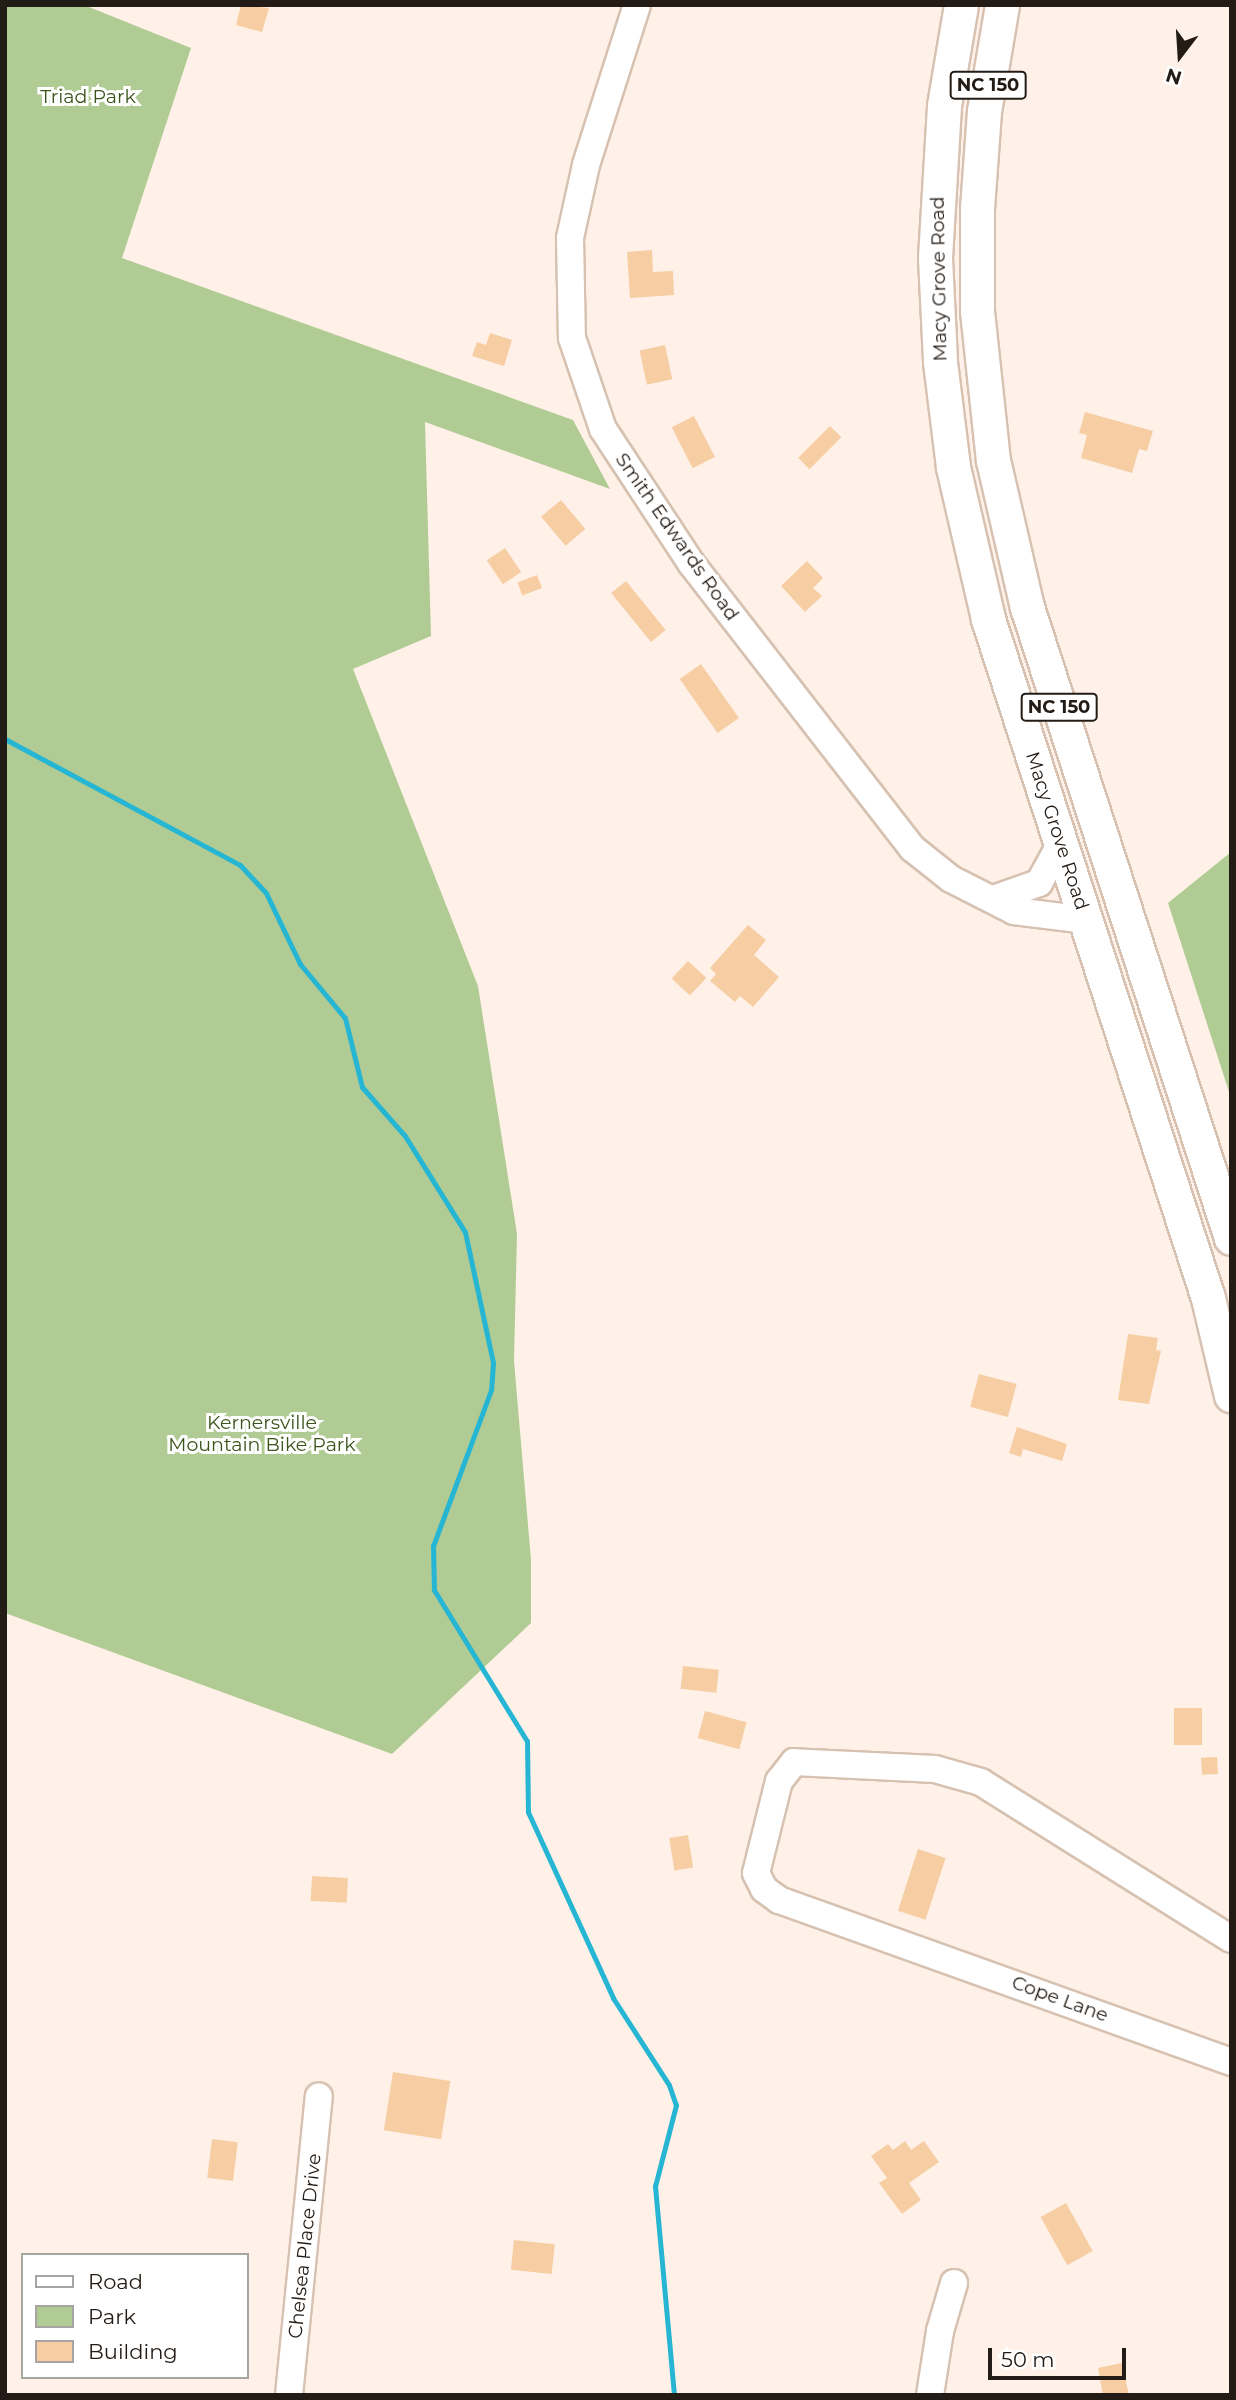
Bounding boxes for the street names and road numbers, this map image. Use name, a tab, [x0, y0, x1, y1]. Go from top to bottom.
road number: NC 150	[950, 70, 1026, 100]
street label: Macy Grove Road	[926, 196, 952, 362]
street label: Smith Edwards Road	[610, 449, 744, 625]
road number: NC 150	[1020, 692, 1098, 722]
street label: Macy Grove Road	[1021, 749, 1093, 913]
street label: Cope Lane	[1009, 1971, 1111, 2027]
street label: Chelsea Place Drive	[284, 2152, 326, 2340]

